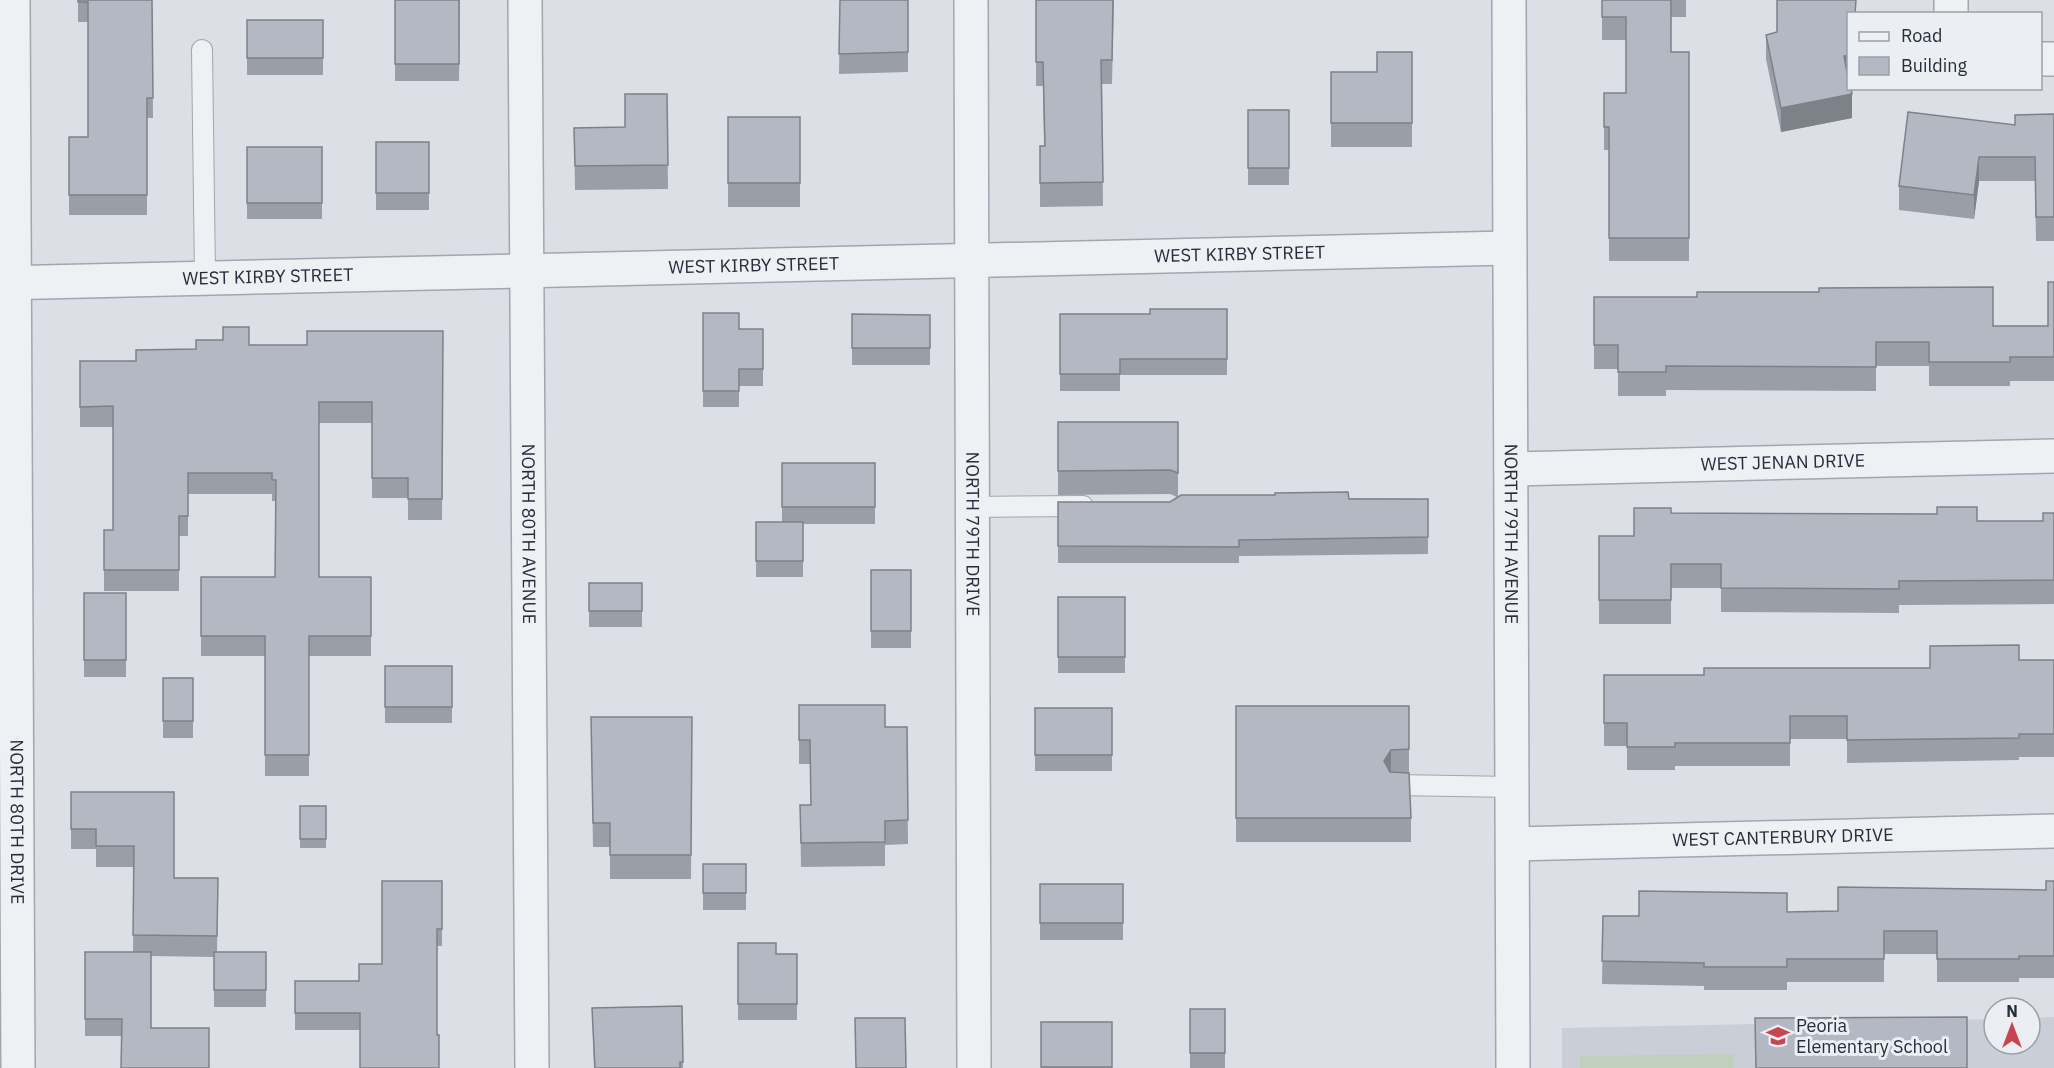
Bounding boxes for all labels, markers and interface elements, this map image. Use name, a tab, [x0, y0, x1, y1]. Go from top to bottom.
legend	[1847, 12, 2042, 90]
text: Road	[1901, 24, 1942, 47]
text: Building	[1901, 54, 1968, 77]
street label: WEST KIRBY STREET	[1154, 240, 1325, 267]
street label: WEST KIRBY STREET	[668, 252, 840, 278]
street label: WEST KIRBY STREET	[182, 263, 354, 290]
street label: NORTH 80TH AVENUE	[517, 444, 541, 624]
street label: NORTH 79TH AVENUE	[1500, 444, 1523, 624]
street label: WEST JENAN DRIVE	[1700, 449, 1865, 475]
street label: NORTH 79TH DRIVE	[961, 451, 985, 617]
street label: NORTH 80TH DRIVE	[5, 739, 29, 905]
street label: WEST CANTERBURY DRIVE	[1672, 823, 1894, 851]
north arrow	[1982, 996, 2042, 1056]
text: N	[2006, 1001, 2018, 1021]
place label: Peoria Elementary School	[1796, 1014, 1948, 1058]
school or university icon: Peoria Elementary School	[1765, 1023, 1791, 1049]

